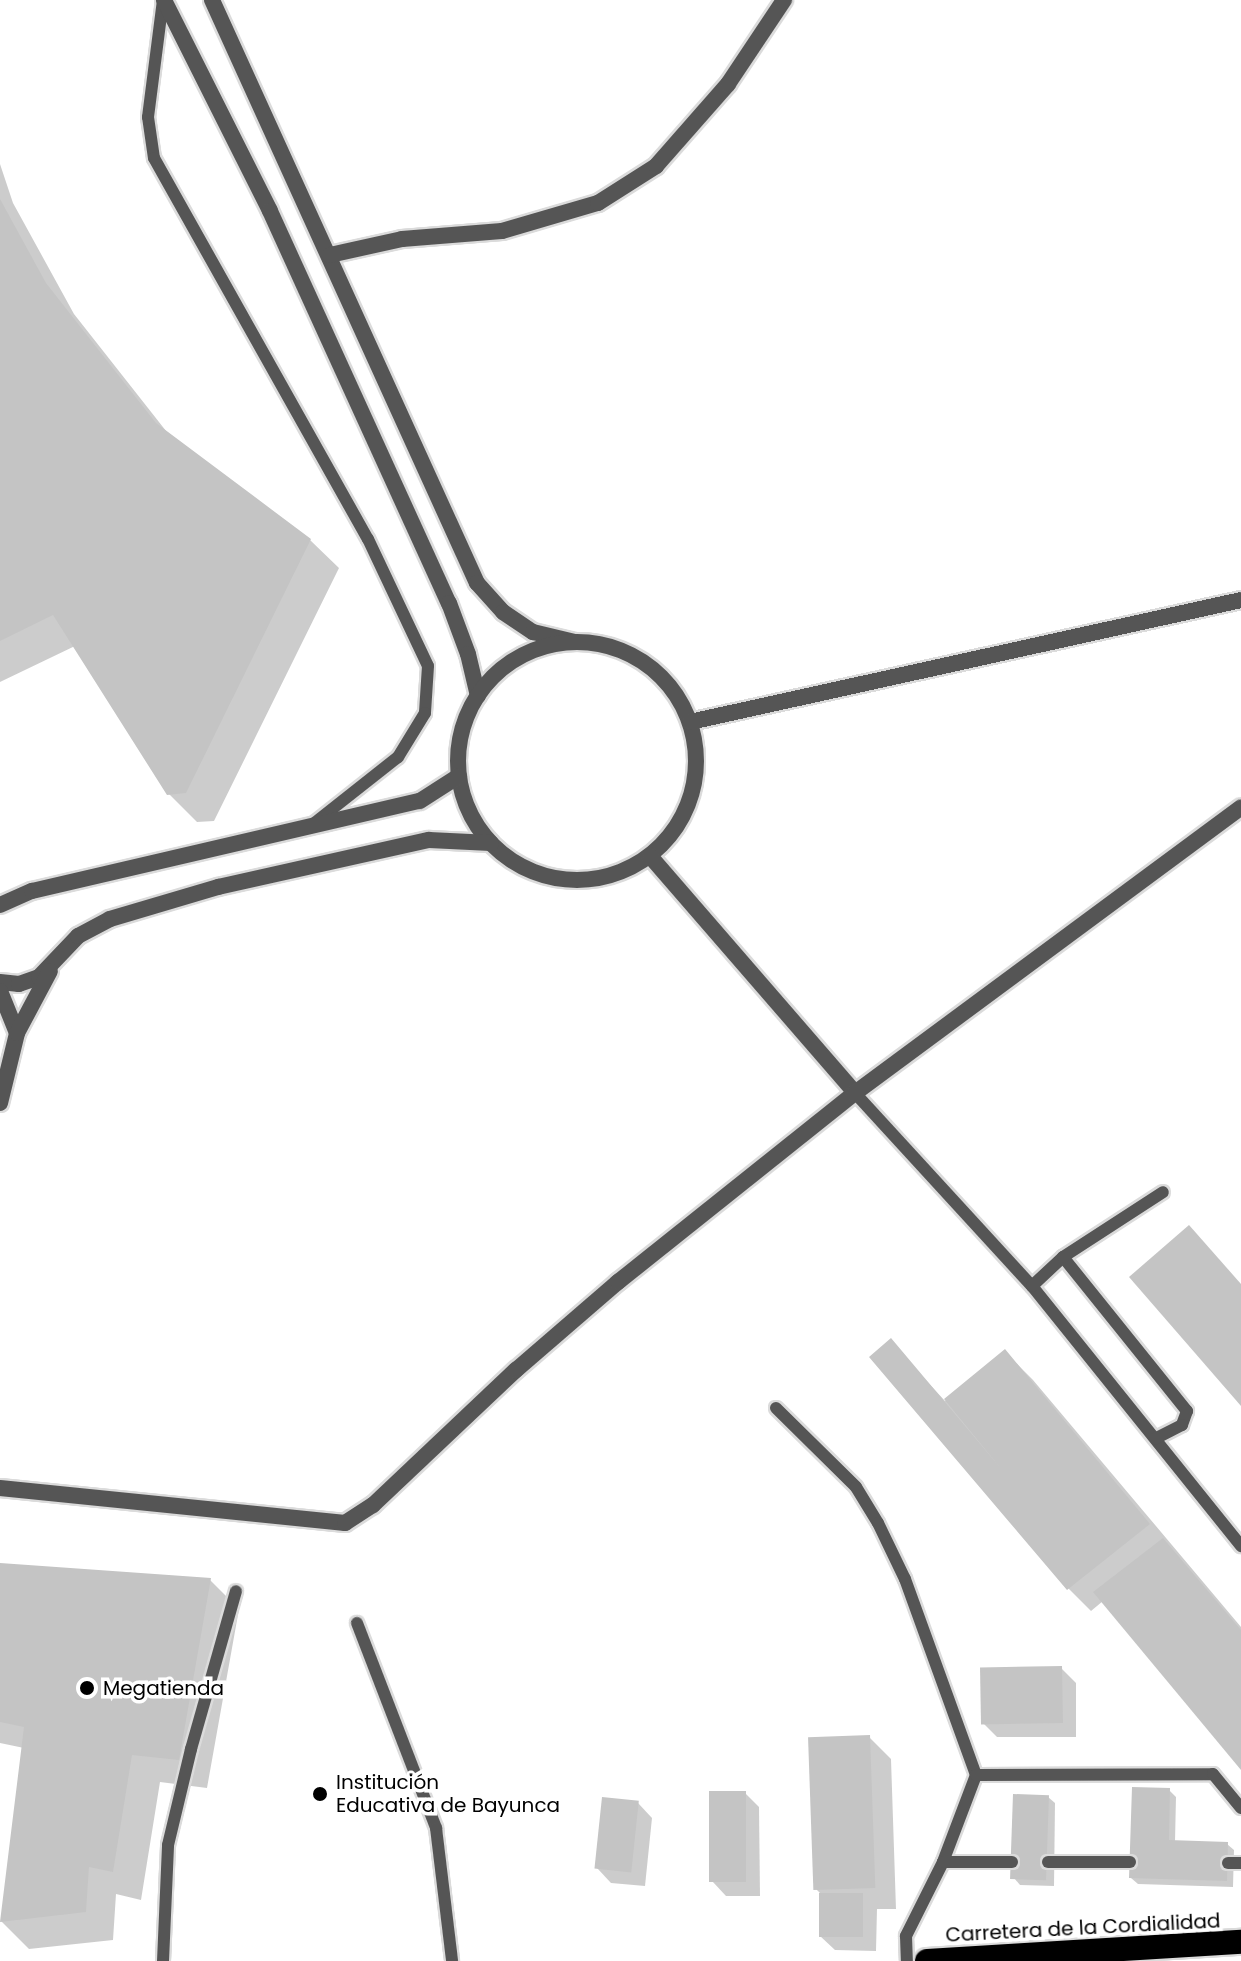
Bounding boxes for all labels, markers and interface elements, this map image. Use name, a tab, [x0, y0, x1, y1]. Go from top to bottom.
place label: Megatienda	[103, 1676, 224, 1700]
marker: Megatienda	[78, 1679, 96, 1697]
place label: Institución Educativa de Bayunca	[336, 1770, 560, 1817]
marker: Institución Educativa de Bayunca	[311, 1785, 329, 1803]
street label: Carretera de la Cordialidad	[945, 1909, 1221, 1947]

